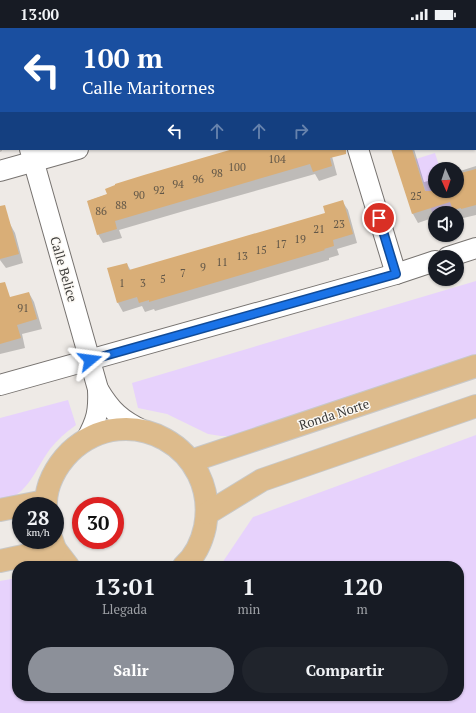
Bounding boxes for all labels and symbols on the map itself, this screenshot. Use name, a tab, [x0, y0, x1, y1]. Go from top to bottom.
house number: 104	[268, 152, 286, 166]
house number: 100	[228, 160, 246, 174]
north arrow	[428, 162, 464, 198]
house number: 98	[211, 166, 223, 180]
house number: 96	[192, 172, 204, 186]
house number: 94	[172, 177, 184, 191]
house number: 92	[153, 183, 165, 197]
house number: 90	[133, 188, 145, 202]
house number: 25	[410, 189, 422, 203]
house number: 88	[115, 198, 127, 212]
pin	[362, 201, 396, 235]
house number: 86	[95, 204, 107, 218]
house number: 23	[333, 217, 345, 231]
house number: 21	[313, 222, 325, 236]
house number: 19	[294, 232, 306, 246]
street label: Calle Belice	[46, 234, 82, 304]
house number: 17	[275, 237, 287, 251]
house number: 15	[255, 243, 267, 257]
house number: 13	[236, 249, 248, 263]
house number: 11	[216, 255, 228, 269]
house number: 9	[200, 260, 206, 274]
house number: 7	[180, 266, 186, 280]
house number: 5	[160, 272, 166, 286]
house number: 1	[119, 276, 125, 290]
house number: 3	[140, 276, 146, 290]
house number: 91	[17, 301, 29, 315]
position arrow	[69, 339, 111, 381]
street label: Ronda Norte	[297, 394, 371, 434]
speed limit sign: 30	[72, 497, 124, 549]

